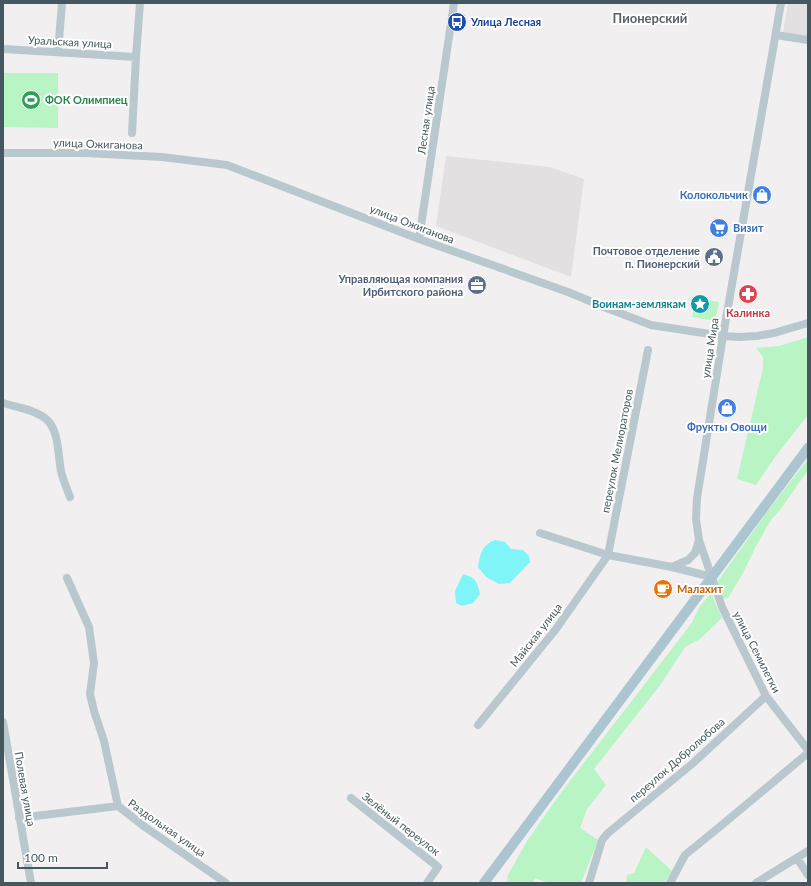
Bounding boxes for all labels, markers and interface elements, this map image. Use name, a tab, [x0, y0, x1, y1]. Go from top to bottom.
district label: Пионерский	[613, 10, 687, 26]
bus stop icon: Улица Лесная	[446, 11, 468, 33]
place label: Улица Лесная	[470, 15, 541, 28]
street label: Уральская улица	[28, 33, 112, 50]
street label: Лесная улица	[414, 85, 437, 156]
sports icon: ФОК Олимпиец	[20, 89, 42, 111]
place label: ФОК Олимпиец	[45, 93, 128, 106]
street label: улица Ожиганова	[53, 135, 143, 152]
shop icon: Колокольчик	[751, 184, 773, 206]
place label: Колокольчик	[680, 188, 748, 201]
street label: улица Ожиганова	[368, 201, 456, 246]
supermarket icon: Визит	[708, 217, 730, 239]
place label: Визит	[733, 221, 764, 234]
place label: Почтовое отделение п. Пионерский	[593, 244, 700, 270]
public building icon: Почтовое отделение п. Пионерский	[703, 246, 725, 268]
place label: Управляющая компания Ирбитского района	[337, 272, 463, 298]
office icon: Управляющая компания Ирбитского района	[466, 274, 488, 296]
pharmacy icon: Калинка	[737, 283, 759, 305]
place icon: Воинам-землякам	[689, 293, 711, 315]
place label: Воинам-землякам	[592, 297, 686, 310]
place label: Калинка	[726, 306, 770, 319]
street label: улица Мира	[698, 317, 721, 379]
street label: переулок Мелиораторов	[598, 388, 635, 514]
shop icon: Фрукты Овощи	[716, 397, 738, 419]
place label: Фрукты Овощи	[687, 420, 767, 433]
cafe icon: Малахит	[652, 578, 674, 600]
place label: Малахит	[677, 582, 723, 595]
street label: Майская улица	[507, 601, 564, 669]
street label: улица Семилетки	[731, 609, 784, 695]
street label: переулок Добролюбова	[626, 715, 727, 805]
street label: Полевая улица	[13, 751, 38, 827]
street label: Зелёный переулок	[360, 789, 443, 858]
street label: Раздольная улица	[126, 796, 208, 859]
scale bar	[18, 844, 107, 870]
text: 100 m	[24, 850, 58, 865]

